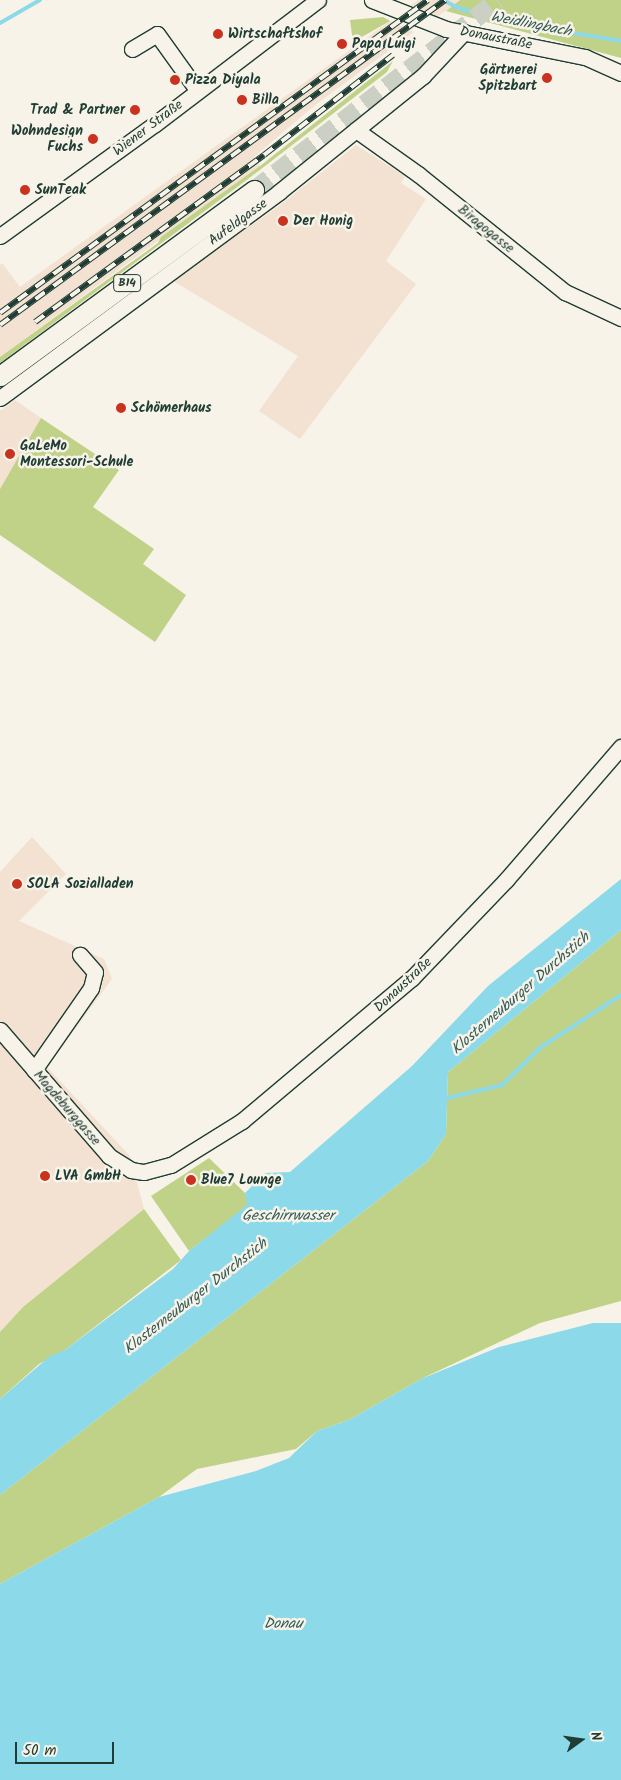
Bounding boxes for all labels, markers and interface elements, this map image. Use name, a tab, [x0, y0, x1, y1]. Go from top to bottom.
water label: Weidlingbach	[489, 8, 573, 42]
street label: Donaustraße	[458, 23, 534, 53]
place label: Wirtschaftshof	[228, 26, 322, 42]
marker: Wirtschaftshof	[212, 28, 224, 40]
place label: Papa Luigi	[352, 36, 415, 52]
marker: Papa Luigi	[336, 38, 348, 50]
place label: Gärtnerei Spitzbart	[479, 62, 537, 94]
place label: Pizza Diyala	[185, 72, 261, 88]
marker: Gärtnerei Spitzbart	[541, 72, 553, 84]
marker: Pizza Diyala	[169, 74, 181, 86]
place label: Billa	[252, 92, 279, 108]
marker: Billa	[236, 94, 248, 106]
street label: Wiener Straße	[110, 96, 186, 160]
place label: Trad & Partner	[30, 102, 125, 118]
marker: Trad & Partner	[129, 104, 141, 116]
place label: Wohndesign Fuchs	[11, 123, 83, 156]
marker: Wohndesign Fuchs	[87, 133, 99, 145]
place label: SunTeak	[35, 182, 86, 198]
marker: SunTeak	[19, 184, 31, 196]
street label: Aufeldgasse	[205, 195, 271, 249]
street label: Biragogasse	[454, 201, 518, 257]
place label: Der Honig	[293, 213, 353, 229]
marker: Der Honig	[277, 215, 289, 227]
road number: B14	[112, 274, 142, 292]
place label: Schömerhaus	[131, 400, 212, 416]
marker: Schömerhaus	[115, 402, 127, 414]
place label: GaLeMo Montessori-Schule	[20, 438, 133, 471]
marker: GaLeMo Montessori-Schule	[4, 448, 16, 460]
place label: SOLA Sozialladen	[27, 876, 134, 892]
marker: SOLA Sozialladen	[11, 878, 23, 890]
water label: Klosterneuburger Durchstich	[448, 929, 594, 1059]
street label: Donaustraße	[371, 954, 435, 1016]
street label: Magdeburggasse	[30, 1067, 104, 1149]
place label: LVA GmbH	[55, 1168, 121, 1184]
marker: LVA GmbH	[39, 1170, 51, 1182]
place label: Blue7 Lounge	[201, 1172, 281, 1188]
marker: Blue7 Lounge	[185, 1174, 197, 1186]
water label: Geschirrwasser	[242, 1208, 334, 1226]
water label: Klosterneuburger Durchstich	[121, 1235, 271, 1359]
water label: Donau	[264, 1616, 302, 1634]
north arrow	[556, 1715, 606, 1765]
text: N	[584, 1729, 607, 1743]
scale bar	[18, 1732, 116, 1764]
text: 50 m	[23, 1739, 57, 1763]

